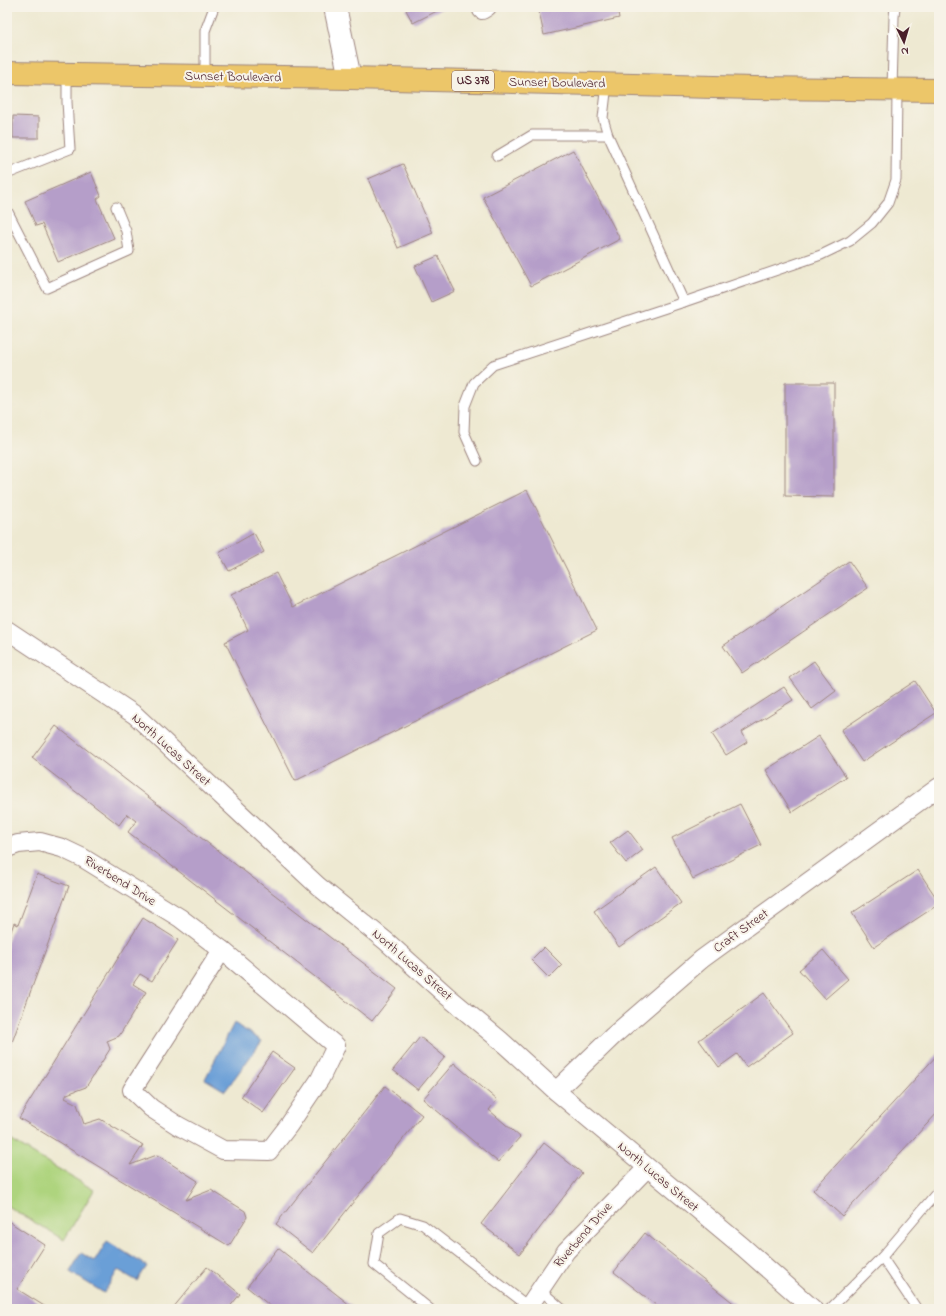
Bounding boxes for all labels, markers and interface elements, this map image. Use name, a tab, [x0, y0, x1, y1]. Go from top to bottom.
north arrow	[884, 22, 924, 62]
text: N	[900, 43, 909, 59]
street label: Sunset Boulevard	[185, 67, 282, 87]
road number: US 378	[452, 71, 494, 91]
street label: Sunset Boulevard	[509, 73, 606, 93]
street label: North Lucas Street	[127, 709, 215, 791]
street label: Riverbend Drive	[80, 851, 160, 911]
street label: Craft Street	[709, 904, 773, 958]
street label: North Lucas Street	[368, 925, 457, 1006]
street label: North Lucas Street	[613, 1137, 703, 1217]
street label: Riverbend Drive	[549, 1198, 617, 1272]

